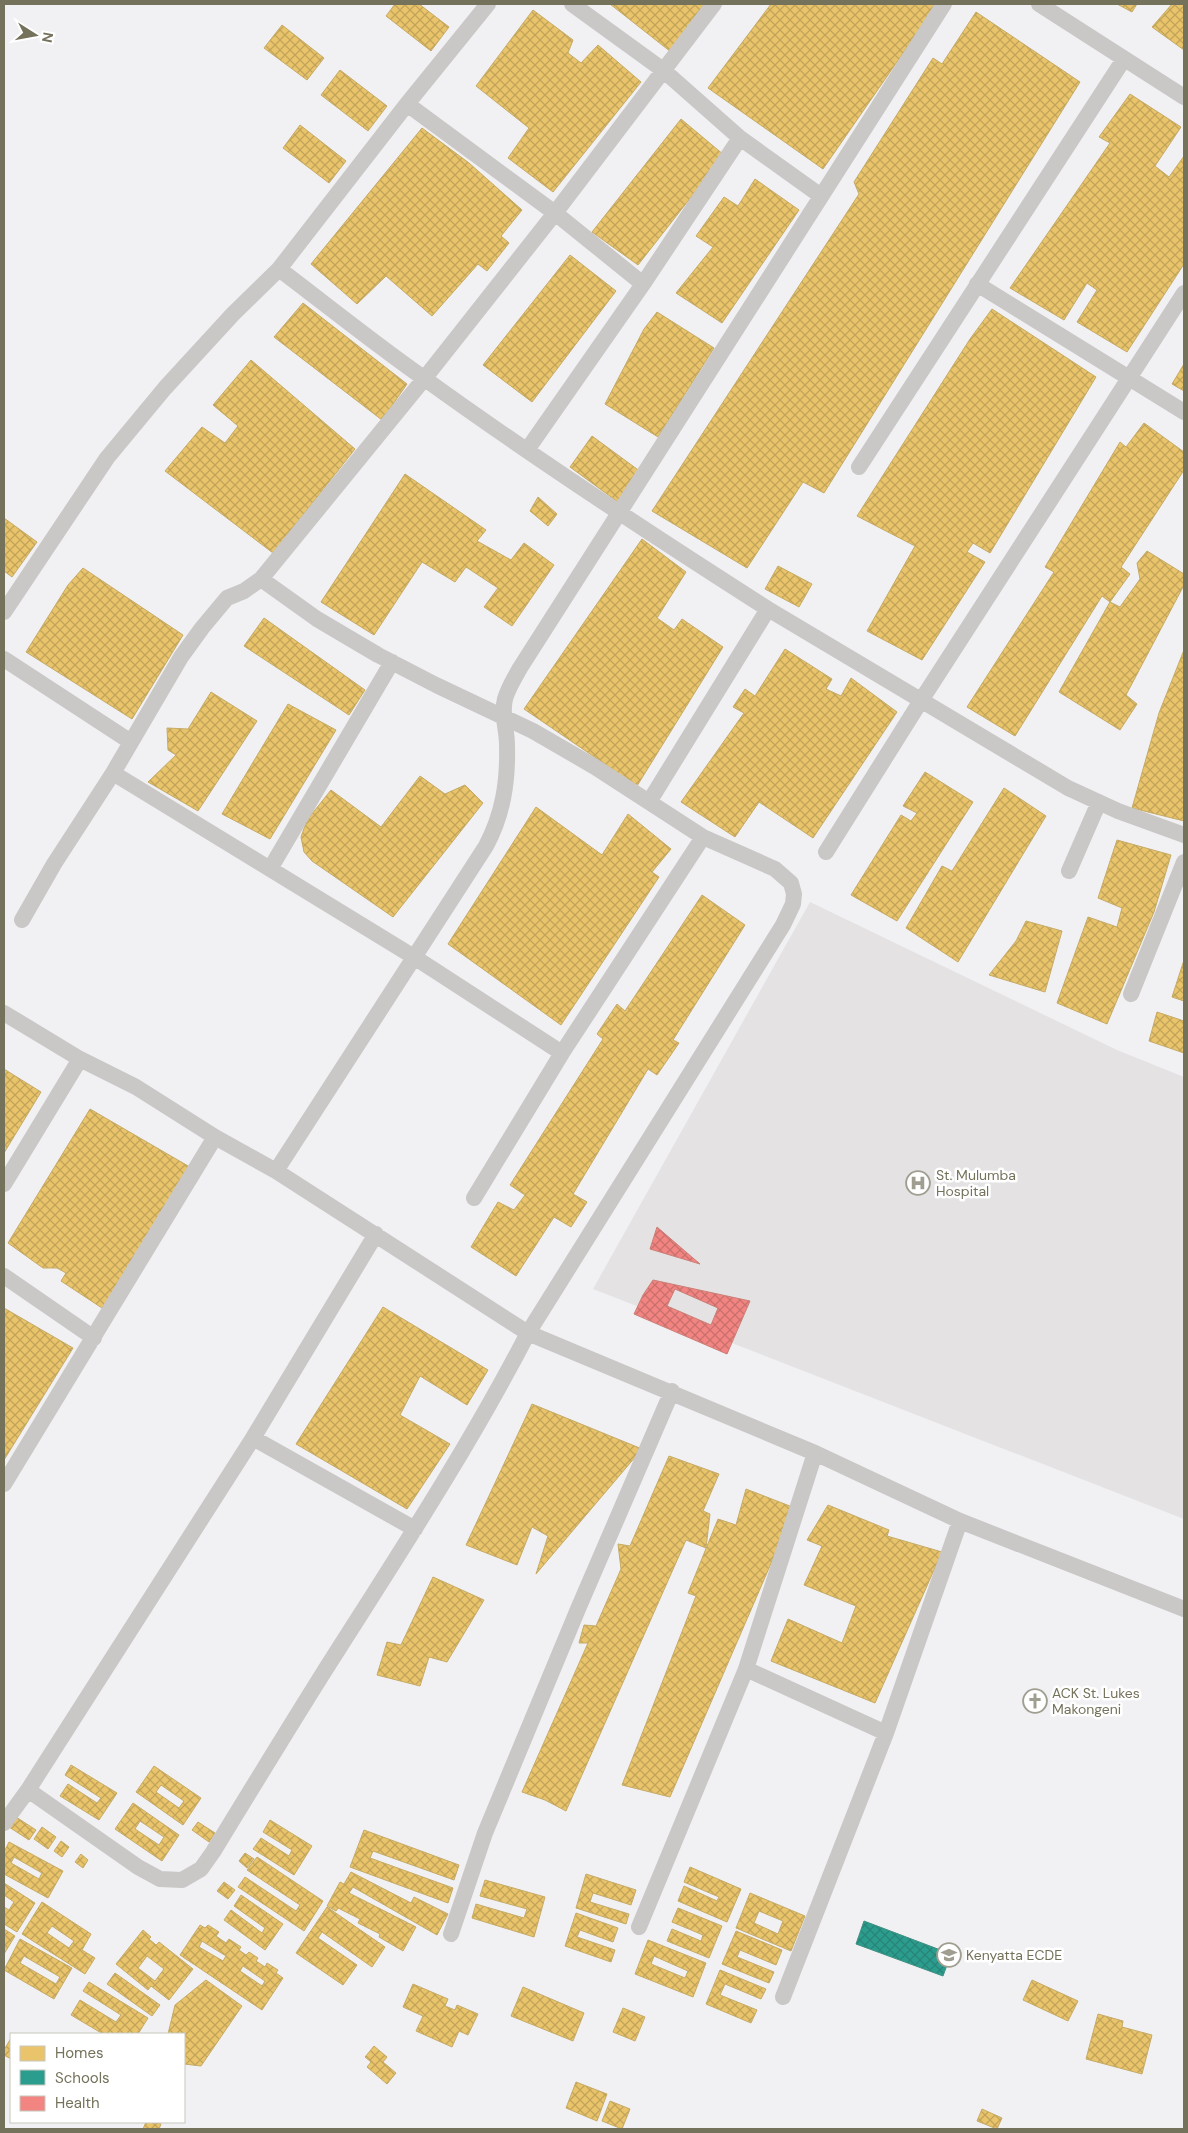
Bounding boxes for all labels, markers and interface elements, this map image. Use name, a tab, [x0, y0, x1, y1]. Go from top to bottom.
north arrow	[10, 10, 60, 60]
text: N	[38, 31, 58, 44]
place label: St. Mulumba Hospital	[936, 1166, 1016, 1200]
hospital icon: St. Mulumba Hospital	[905, 1170, 931, 1196]
place label: ACK St. Lukes Makongeni	[1052, 1684, 1140, 1718]
church icon: ACK St. Lukes Makongeni	[1022, 1688, 1048, 1714]
school or university icon: Kenyatta ECDE	[936, 1942, 962, 1968]
place label: Kenyatta ECDE	[966, 1946, 1062, 1964]
legend	[10, 2033, 185, 2123]
text: Homes	[55, 2043, 104, 2063]
text: Schools	[55, 2068, 110, 2088]
text: Health	[55, 2093, 100, 2113]

